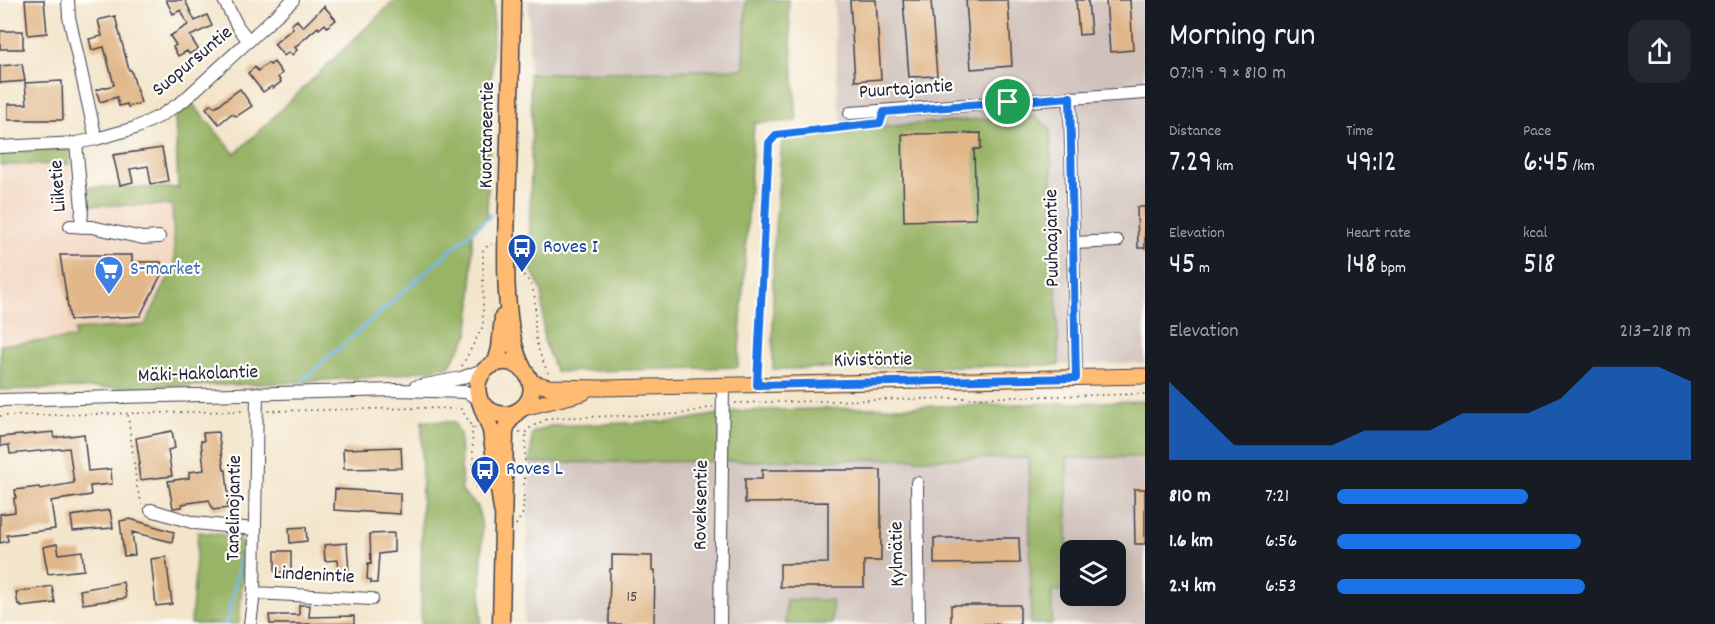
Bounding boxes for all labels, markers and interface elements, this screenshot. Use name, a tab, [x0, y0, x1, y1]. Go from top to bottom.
text: Morning run	[1169, 14, 1316, 61]
street label: Suopursuntie	[147, 20, 240, 104]
button: share	[1628, 20, 1691, 83]
text: 07:19 · 9 × 810 m	[1169, 60, 1286, 88]
street label: Puurtajantie	[858, 73, 954, 107]
pin	[982, 76, 1033, 127]
street label: Kuortaneentie	[473, 81, 503, 189]
icon: arrive	[991, 85, 1024, 118]
text: Distance	[1169, 120, 1221, 143]
text: Time	[1346, 120, 1373, 143]
text: Pace	[1523, 120, 1551, 143]
text: 7.29	[1169, 143, 1212, 186]
text: 49:12	[1346, 143, 1397, 186]
text: 6:45	[1523, 143, 1569, 186]
text: km	[1212, 155, 1234, 178]
text: /km	[1569, 155, 1595, 178]
street label: Liiketie	[43, 159, 75, 213]
street label: Puuhaajantie	[1038, 189, 1068, 287]
text: Elevation	[1169, 222, 1225, 245]
text: Heart rate	[1346, 222, 1411, 245]
text: kcal	[1523, 222, 1547, 245]
bus stop icon: Roves I	[506, 232, 538, 274]
place label: Roves I	[543, 234, 598, 262]
text: 45	[1169, 245, 1195, 288]
text: 148	[1346, 245, 1377, 288]
text: 518	[1523, 245, 1556, 288]
supermarket icon: S-market	[93, 254, 125, 296]
place label: S-market	[130, 256, 201, 284]
text: m	[1195, 257, 1210, 280]
text: bpm	[1377, 257, 1406, 280]
text: Elevation	[1169, 318, 1239, 346]
text: 213–218 m	[1620, 318, 1691, 346]
street label: Kivistöntie	[833, 346, 913, 376]
street label: Mäki-Hakolantie	[137, 359, 259, 391]
bus stop icon: Roves L	[469, 454, 501, 496]
street label: Tanelinojantie	[220, 455, 250, 561]
place label: Roves L	[506, 456, 563, 484]
street label: Roveksentie	[687, 459, 717, 550]
text: 810 m	[1169, 483, 1211, 511]
text: 7:21	[1265, 483, 1289, 511]
street label: Kylmätie	[883, 521, 913, 587]
text: 1.6 km	[1169, 528, 1213, 556]
text: 6:56	[1265, 528, 1297, 556]
map controls	[1060, 540, 1126, 606]
button: layers	[1060, 540, 1126, 606]
street label: Lindenintie	[273, 560, 355, 592]
text: 2.4 km	[1169, 573, 1216, 601]
text: 6:53	[1265, 573, 1296, 601]
house number: 15	[627, 586, 637, 609]

